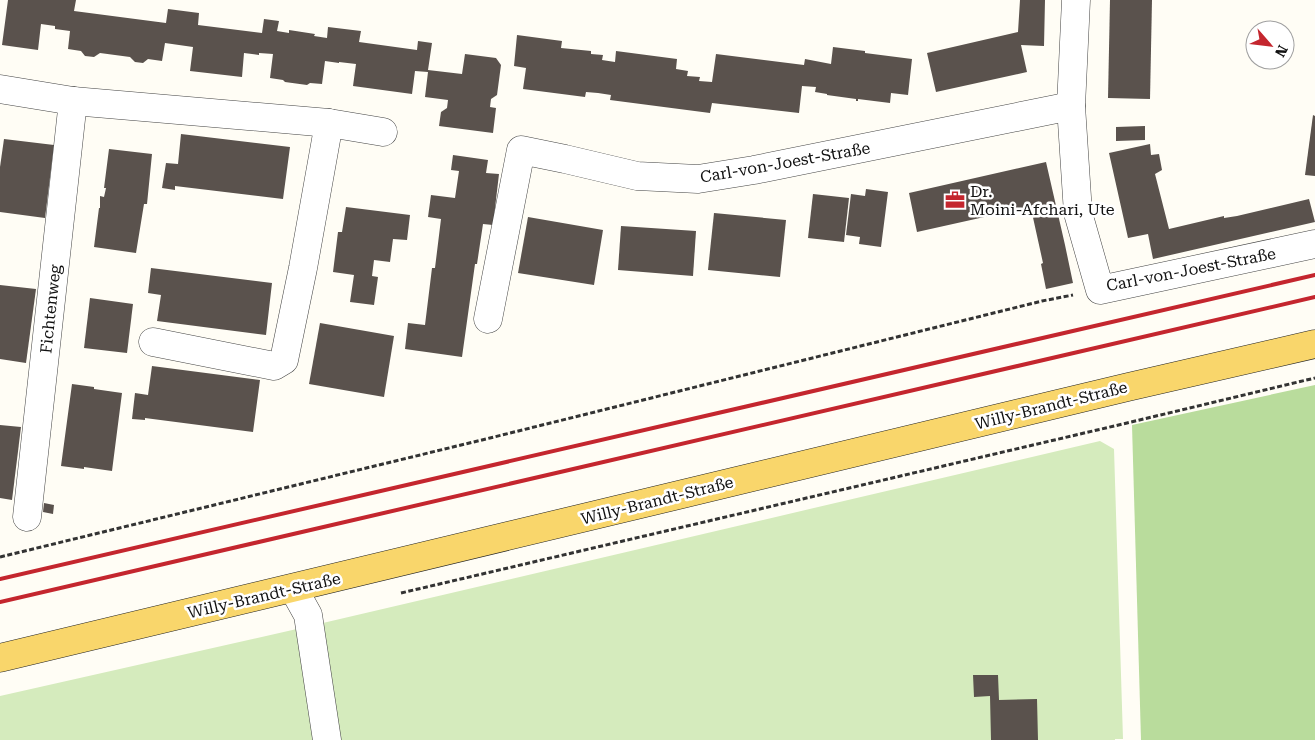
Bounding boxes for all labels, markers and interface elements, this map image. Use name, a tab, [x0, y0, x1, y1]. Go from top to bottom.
north arrow	[1245, 20, 1295, 70]
text: N	[1272, 43, 1291, 60]
street label: Carl-von-Joest-Straße	[699, 138, 872, 187]
place label: Dr. Moini-Afchari, Ute	[970, 182, 1115, 219]
office icon: Dr. Moini-Afchari, Ute	[944, 189, 966, 211]
street label: Carl-von-Joest-Straße	[1105, 244, 1278, 295]
street label: Fichtenweg	[36, 263, 65, 355]
street label: Willy-Brandt-Straße	[973, 377, 1130, 434]
street label: Willy-Brandt-Straße	[579, 472, 736, 529]
street label: Willy-Brandt-Straße	[186, 569, 343, 622]

